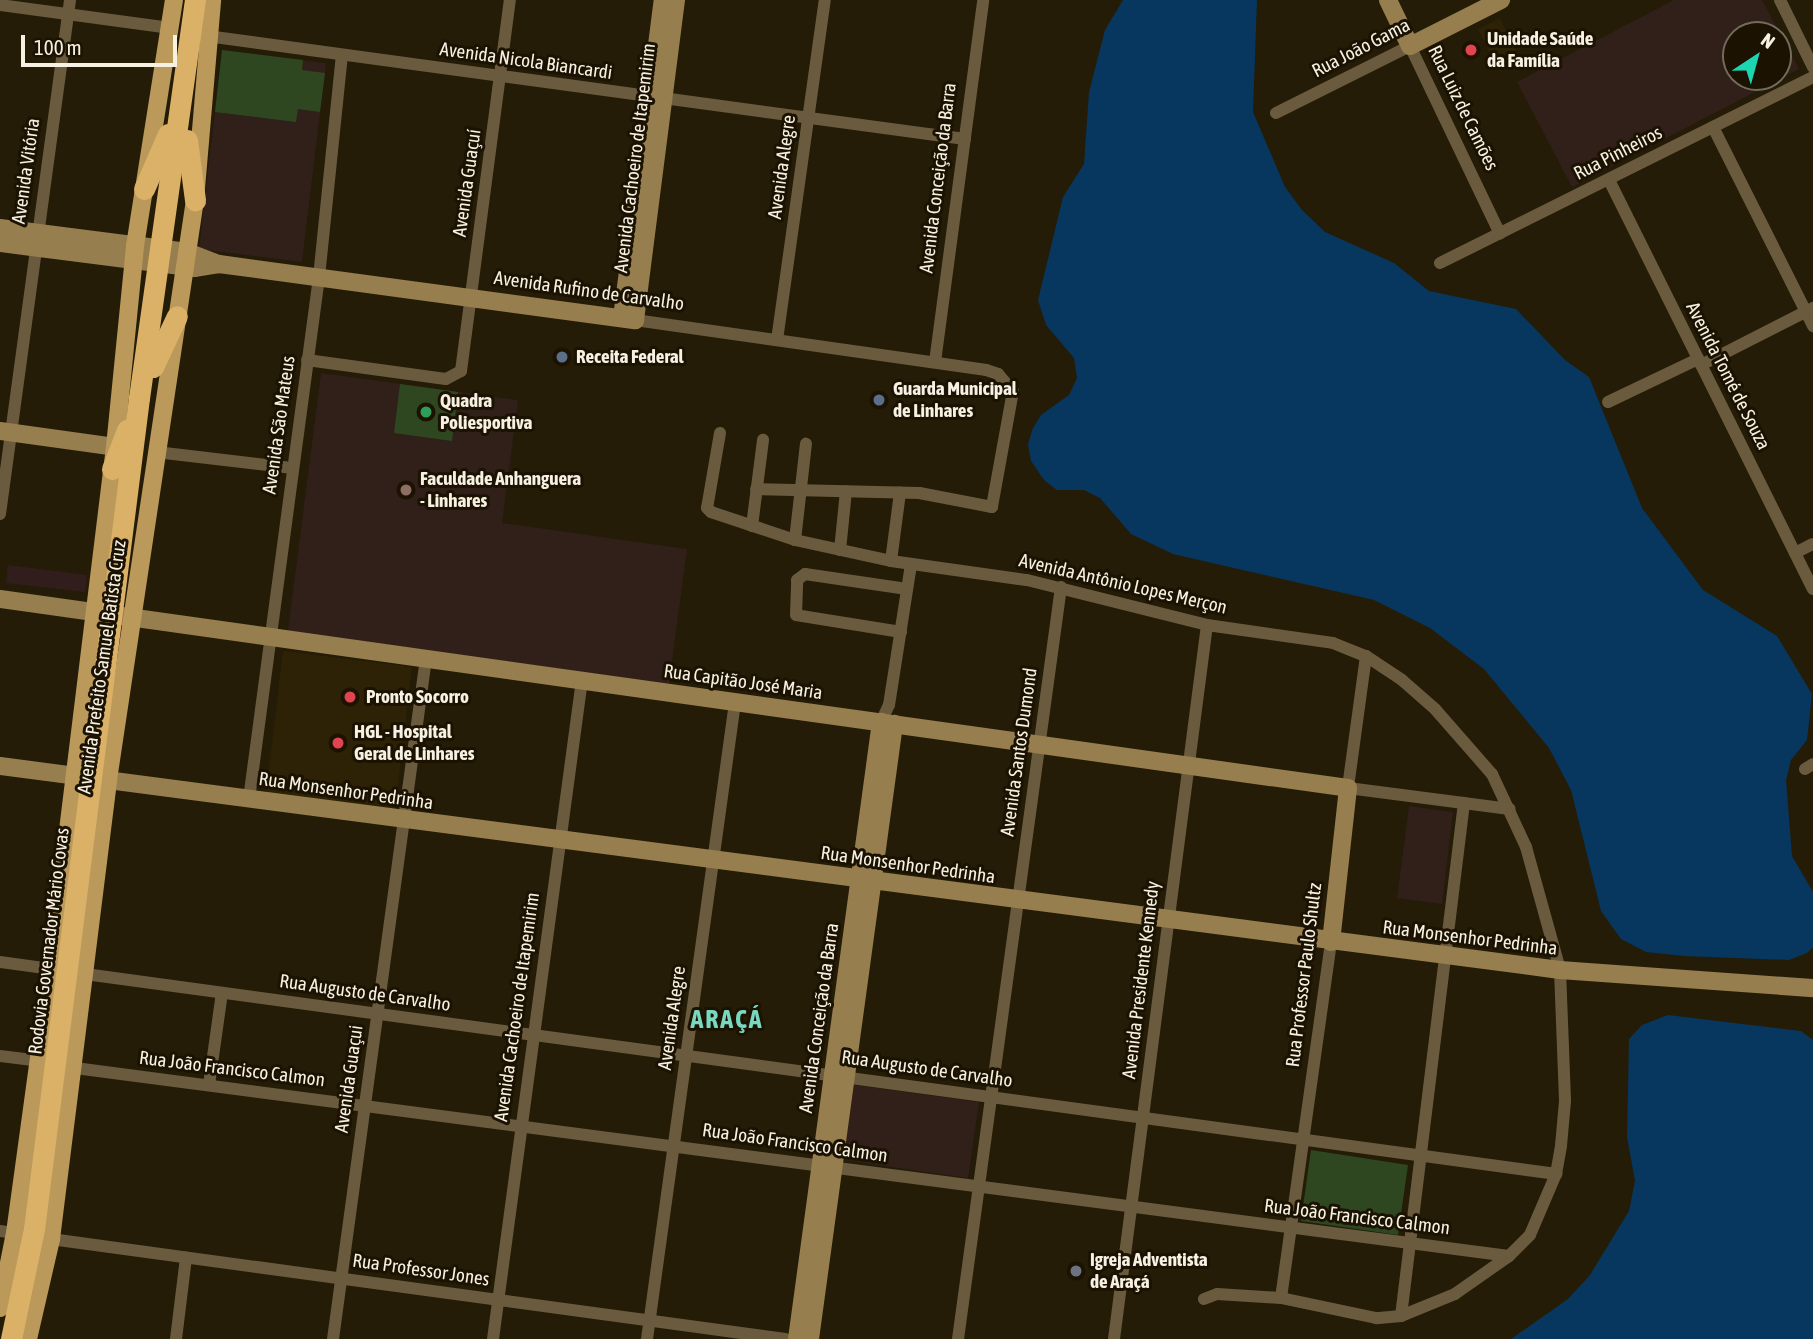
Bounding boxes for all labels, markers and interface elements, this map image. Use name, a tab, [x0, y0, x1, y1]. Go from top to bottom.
street label: Rua João Gama	[1308, 14, 1414, 82]
scale bar	[24, 21, 180, 65]
north arrow	[1722, 21, 1792, 91]
place label: Unidade Saúde da Família	[1487, 28, 1593, 72]
text: N	[1757, 28, 1779, 53]
text: 100 m	[34, 35, 82, 59]
street label: Avenida Nicola Biancardi	[438, 38, 614, 84]
marker: Unidade Saúde da Família	[1461, 40, 1481, 60]
street label: Avenida Cachoeiro de Itapemirim	[610, 42, 660, 274]
street label: Rua Luiz de Camões	[1423, 42, 1503, 174]
street label: Avenida Conceição da Barra	[915, 81, 961, 275]
street label: Avenida Alegre	[763, 114, 801, 220]
street label: Avenida Vitória	[7, 117, 45, 225]
street label: Rua Pinheiros	[1570, 121, 1666, 185]
street label: Avenida Guaçuí	[448, 128, 486, 238]
street label: Avenida Rufino de Carvalho	[493, 266, 685, 316]
street label: Avenida Tomé de Souza	[1681, 298, 1775, 454]
place label: Receita Federal	[576, 346, 684, 368]
marker: Receita Federal	[554, 349, 570, 365]
street label: Avenida São Mateus	[258, 354, 300, 496]
place label: Guarda Municipal de Linhares	[893, 378, 1017, 422]
place label: Quadra Poliesportiva	[440, 390, 532, 434]
marker: Guarda Municipal de Linhares	[871, 392, 887, 408]
marker: Quadra Poliesportiva	[418, 404, 434, 420]
place label: Faculdade Anhanguera - Linhares	[420, 468, 581, 512]
marker: Faculdade Anhanguera - Linhares	[398, 482, 414, 498]
street label: Avenida Prefeito Samuel Batista Cruz	[73, 539, 131, 795]
street label: Avenida Antônio Lopes Merçon	[1017, 549, 1229, 619]
street label: Rua Capitão José Maria	[662, 660, 824, 704]
street label: Avenida Santos Dumond	[996, 666, 1042, 838]
place label: Pronto Socorro	[366, 686, 469, 708]
marker: Pronto Socorro	[340, 687, 360, 707]
place label: HGL - Hospital Geral de Linhares	[354, 721, 475, 765]
marker: HGL - Hospital Geral de Linhares	[328, 733, 348, 753]
street label: Rua Monsenhor Pedrinha	[257, 767, 435, 815]
street label: Rodovia Governador Mário Covas	[24, 826, 74, 1056]
street label: Rua Monsenhor Pedrinha	[819, 841, 997, 889]
street label: Avenida Presidente Kennedy	[1118, 880, 1164, 1080]
street label: Rua Professor Paulo Shultz	[1281, 882, 1327, 1068]
street label: Avenida Cachoeiro de Itapemirim	[490, 891, 544, 1123]
street label: Rua Monsenhor Pedrinha	[1381, 916, 1559, 960]
street label: Avenida Conceição da Barra	[794, 922, 844, 1114]
street label: Avenida Alegre	[653, 965, 691, 1071]
street label: Rua Augusto de Carvalho	[278, 970, 452, 1016]
district label: ARAÇÁ	[691, 1004, 763, 1036]
street label: Avenida Guaçui	[330, 1024, 368, 1134]
street label: Rua João Francisco Calmon	[138, 1046, 326, 1092]
street label: Rua Augusto de Carvalho	[840, 1046, 1014, 1092]
street label: Rua João Francisco Calmon	[701, 1119, 889, 1167]
street label: Rua João Francisco Calmon	[1263, 1194, 1451, 1240]
street label: Rua Professor Jones	[351, 1249, 491, 1291]
place label: Igreja Adventista de Araçá	[1090, 1249, 1208, 1293]
marker: Igreja Adventista de Araçá	[1068, 1263, 1084, 1279]

